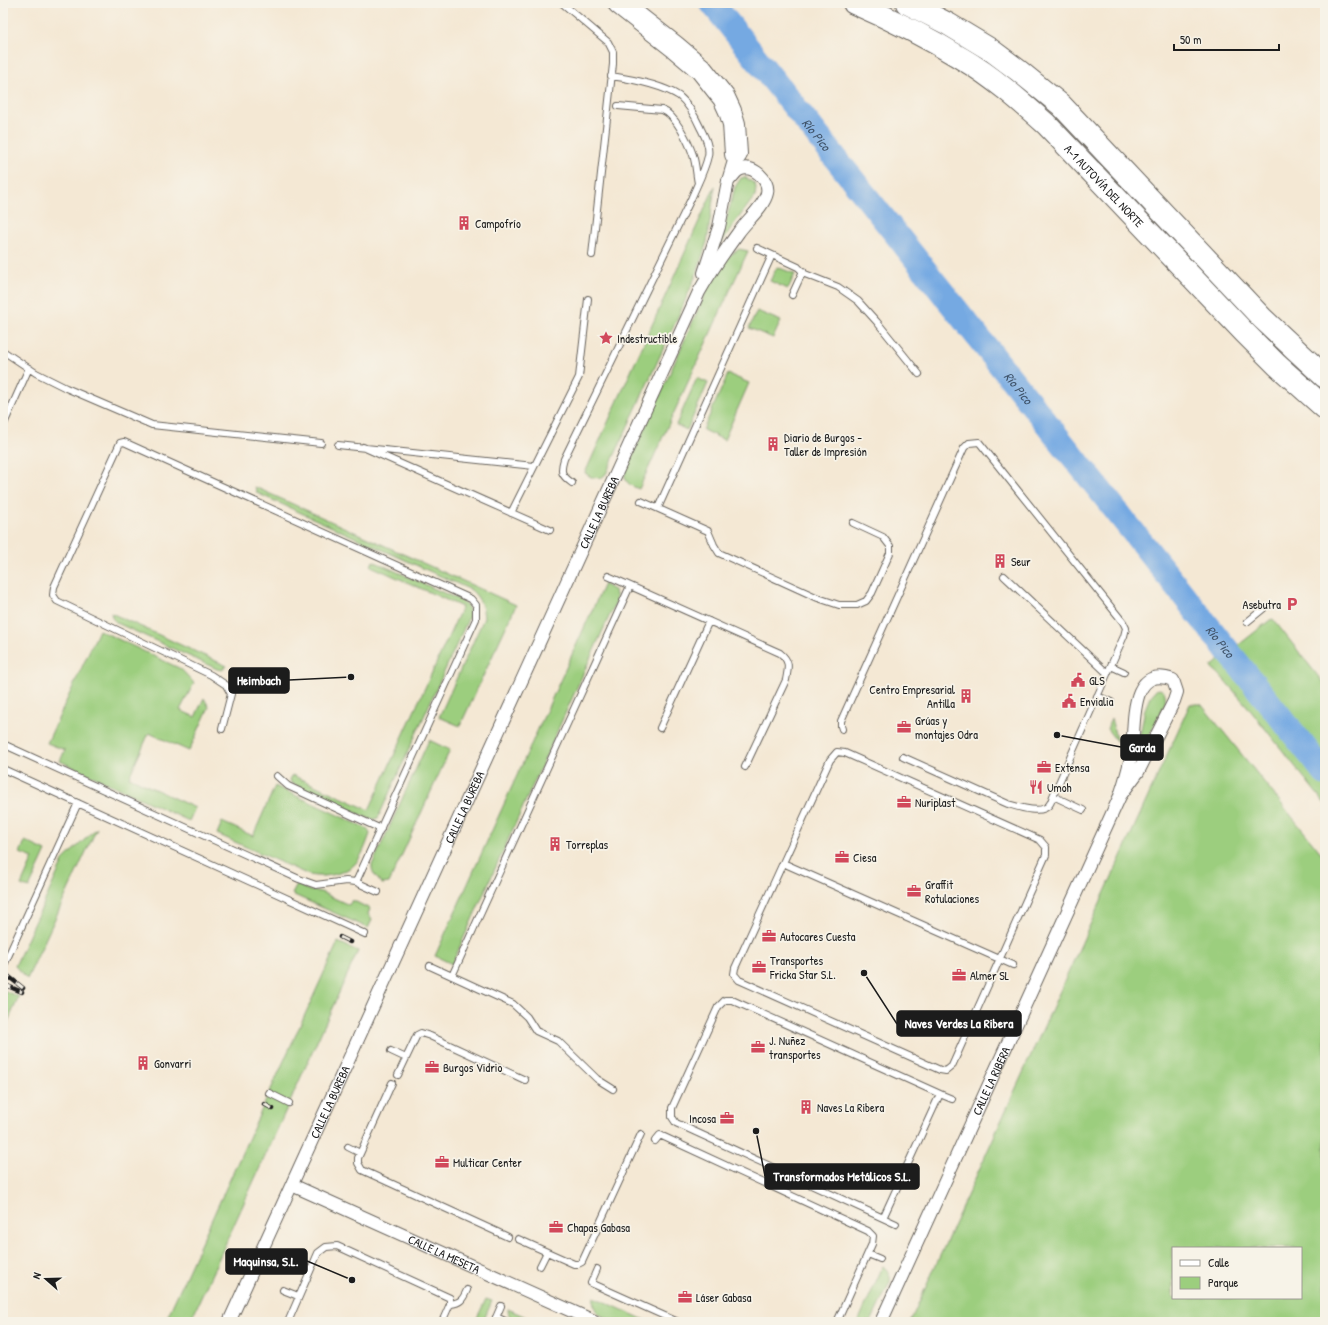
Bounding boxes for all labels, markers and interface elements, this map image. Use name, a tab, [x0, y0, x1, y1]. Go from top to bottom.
scale bar	[1174, 26, 1279, 52]
text: 50 m	[1180, 31, 1201, 48]
water label: Río Pico	[798, 115, 836, 156]
street label: A-1 AUTOVÍA DEL NORTE	[1061, 140, 1149, 231]
building icon: Campofrío	[456, 215, 472, 231]
place label: Campofrío	[475, 215, 521, 232]
place icon: Indestructible	[598, 330, 614, 346]
place label: Indestructible	[617, 330, 677, 347]
water label: Río Pico	[1000, 368, 1038, 409]
place label: Diario de Burgos - Taller de Impresión	[784, 429, 867, 460]
building icon: Diario de Burgos - Taller de Impresión	[765, 436, 781, 452]
street label: CALLE LA BUREBA	[575, 473, 622, 551]
building icon: Seur	[992, 553, 1008, 569]
place label: Seur	[1011, 553, 1031, 570]
place label: Asebutra	[1243, 596, 1281, 613]
parking icon: Asebutra	[1284, 596, 1300, 612]
water label: Río Pico	[1202, 621, 1240, 663]
callout: Heimbach	[229, 668, 289, 693]
text: Heimbach	[237, 671, 282, 689]
public building icon: GLS	[1070, 672, 1086, 688]
place label: GLS	[1089, 672, 1105, 689]
place label: Centro Empresarial Antilla	[869, 681, 956, 712]
building icon: Centro Empresarial Antilla	[958, 688, 974, 704]
public building icon: Envialia	[1061, 693, 1077, 709]
place label: Envialia	[1080, 693, 1114, 710]
place label: Grúas y montajes Odra	[915, 712, 978, 743]
office icon: Grúas y montajes Odra	[896, 719, 912, 735]
callout: Garda	[1121, 735, 1163, 760]
text: Garda	[1129, 738, 1156, 756]
office icon: Extensa	[1036, 759, 1052, 775]
place label: Extensa	[1055, 759, 1090, 776]
street label: CALLE LA BUREBA	[440, 768, 488, 846]
restaurant icon: Umoh	[1028, 779, 1044, 795]
place label: Umoh	[1047, 779, 1072, 796]
office icon: Nuriplast	[896, 794, 912, 810]
place label: Nuriplast	[915, 794, 956, 811]
building icon: Torreplas	[547, 836, 563, 852]
place label: Torreplas	[566, 836, 609, 853]
office icon: Ciesa	[834, 849, 850, 865]
place label: Ciesa	[853, 849, 877, 866]
place label: Graffit Rotulaciones	[925, 876, 979, 907]
office icon: Graffit Rotulaciones	[906, 883, 922, 899]
office icon: Autocares Cuesta	[761, 928, 777, 944]
place label: Autocares Cuesta	[780, 928, 856, 945]
place label: Transportes Fricka Star S.L.	[769, 952, 836, 983]
office icon: Transportes Fricka Star S.L.	[751, 959, 767, 975]
office icon: Almer SL	[951, 967, 967, 983]
place label: Almer SL	[970, 967, 1010, 984]
callout: Naves Verdes La Ribera	[897, 1011, 1021, 1036]
text: Naves Verdes La Ribera	[905, 1014, 1014, 1032]
place label: J. Nuñez transportes	[769, 1032, 821, 1063]
office icon: J. Nuñez transportes	[750, 1039, 766, 1055]
street label: CALLE LA RIBERA	[968, 1044, 1014, 1118]
building icon: Gonvarri	[135, 1055, 151, 1071]
place label: Gonvarri	[154, 1055, 191, 1072]
office icon: Burgos Vidrio	[424, 1059, 440, 1075]
place label: Burgos Vidrio	[443, 1059, 502, 1076]
street label: CALLE LA BUREBA	[306, 1063, 353, 1141]
building icon: Naves La Ribera	[798, 1099, 814, 1115]
place label: Naves La Ribera	[817, 1099, 884, 1116]
place label: Incosa	[689, 1110, 716, 1127]
office icon: Incosa	[719, 1110, 735, 1126]
office icon: Multicar Center	[434, 1154, 450, 1170]
place label: Multicar Center	[453, 1154, 522, 1171]
callout: Transformados Metálicos S.L.	[765, 1164, 919, 1189]
text: Transformados Metálicos S.L.	[772, 1167, 911, 1185]
office icon: Chapas Gabasa	[548, 1219, 564, 1235]
place label: Chapas Gabasa	[567, 1219, 630, 1236]
street label: CALLE LA MESETA	[406, 1230, 483, 1277]
legend	[1172, 1247, 1302, 1299]
callout: Maquinsa, S.L.	[226, 1249, 307, 1274]
text: Maquinsa, S.L.	[234, 1252, 299, 1271]
text: Calle	[1208, 1254, 1229, 1271]
north arrow	[26, 1259, 66, 1299]
text: N	[29, 1270, 44, 1281]
text: Parque	[1208, 1274, 1238, 1291]
office icon: Láser Gabasa	[677, 1289, 693, 1305]
place label: Láser Gabasa	[696, 1289, 752, 1306]

